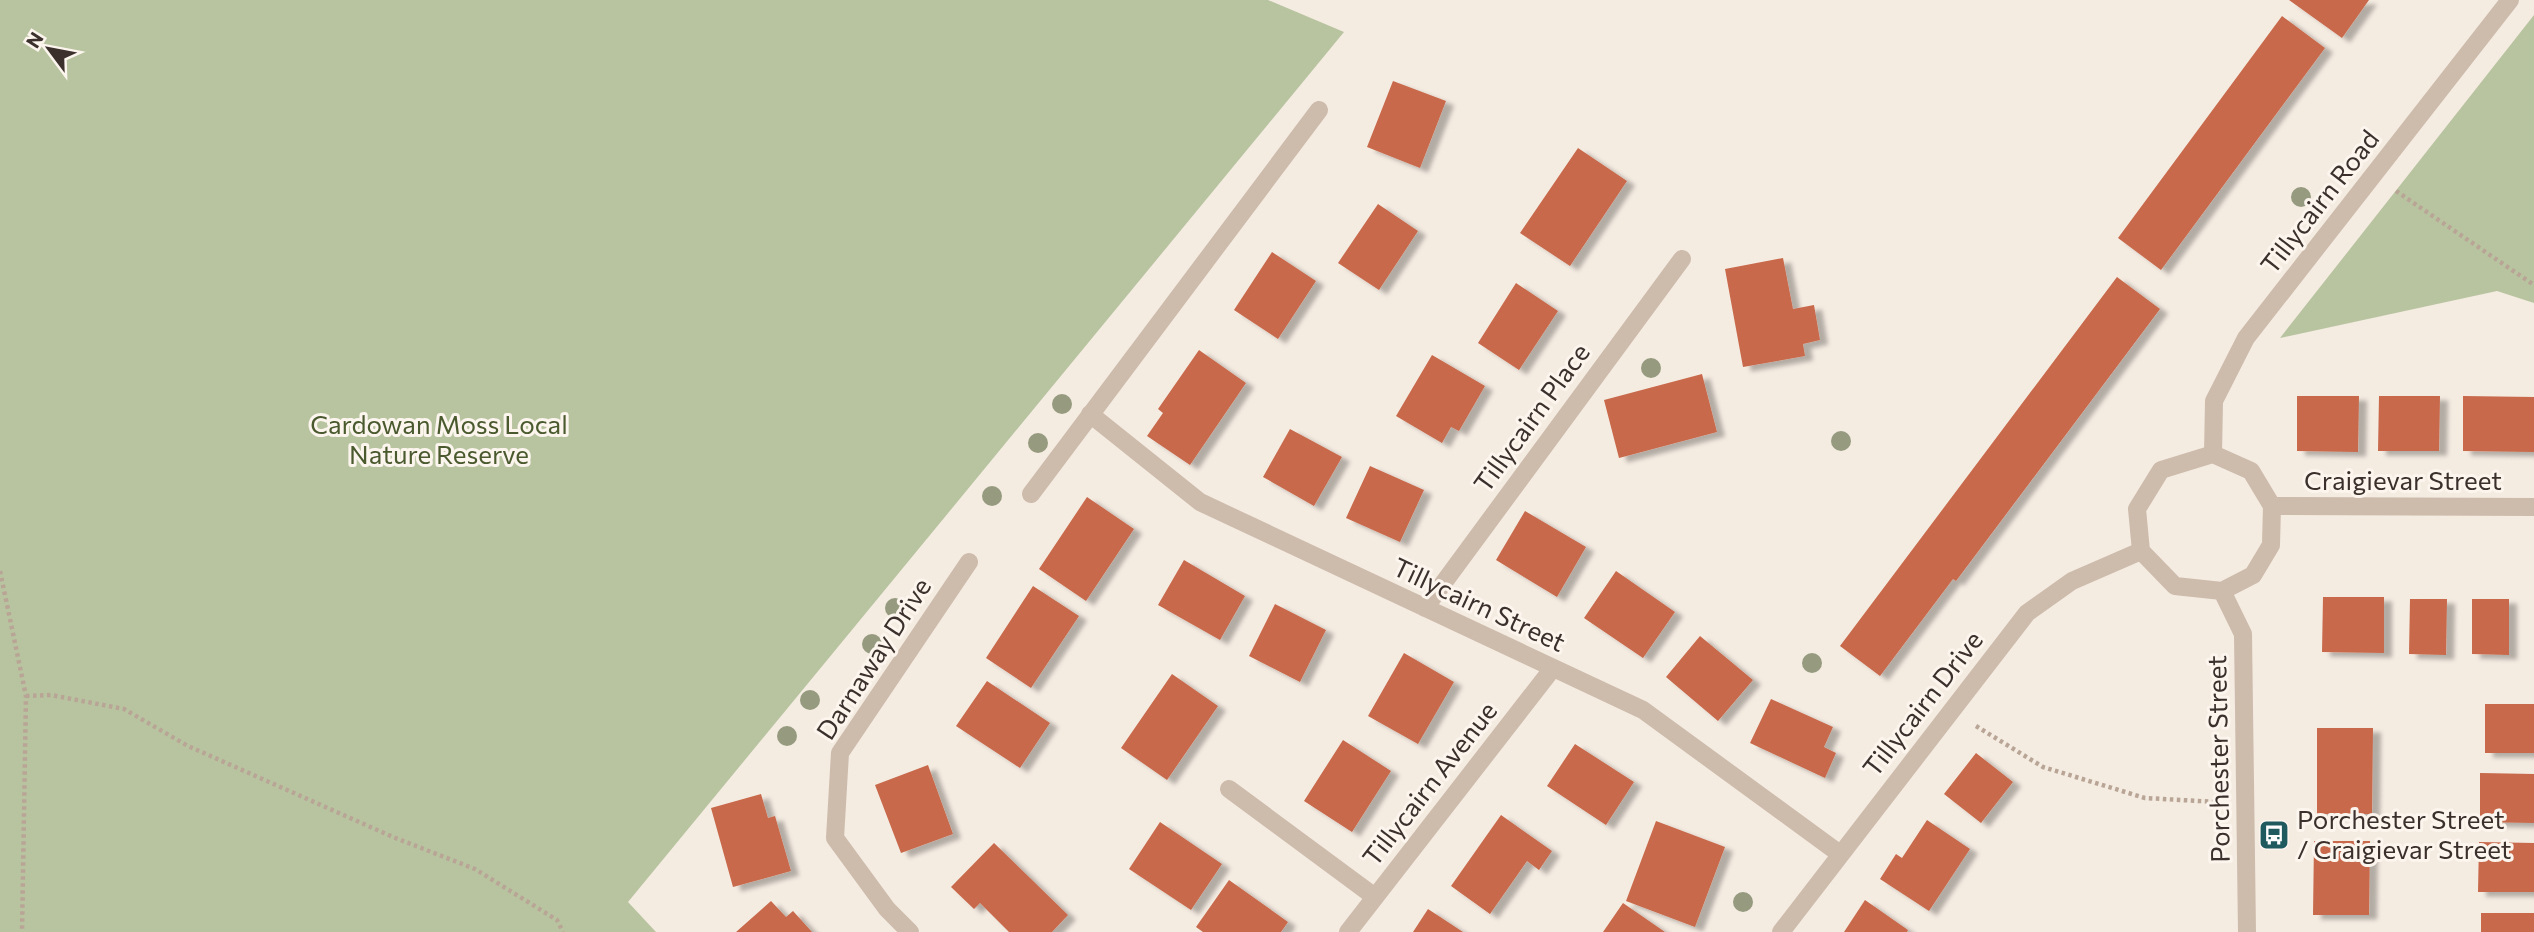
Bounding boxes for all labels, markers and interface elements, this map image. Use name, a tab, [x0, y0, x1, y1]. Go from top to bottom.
north arrow	[14, 14, 84, 84]
text: N	[21, 28, 48, 52]
street label: Tillycairn Road	[2253, 123, 2384, 279]
street label: Tillycairn Place	[1467, 337, 1595, 497]
park label: Cardowan Moss Local Nature Reserve	[310, 408, 568, 469]
street label: Craigievar Street	[2304, 464, 2502, 495]
street label: Tillycairn Street	[1389, 550, 1571, 657]
street label: Darnaway Drive	[809, 572, 937, 745]
street label: Tillycairn Drive	[1855, 624, 1988, 782]
street label: Porchester Street	[2200, 655, 2235, 863]
street label: Tillycairn Avenue	[1355, 695, 1502, 871]
place label: Porchester Street / Craigievar Street	[2297, 803, 2511, 864]
bus stop icon: Porchester Street / Craigievar Street	[2257, 818, 2291, 852]

